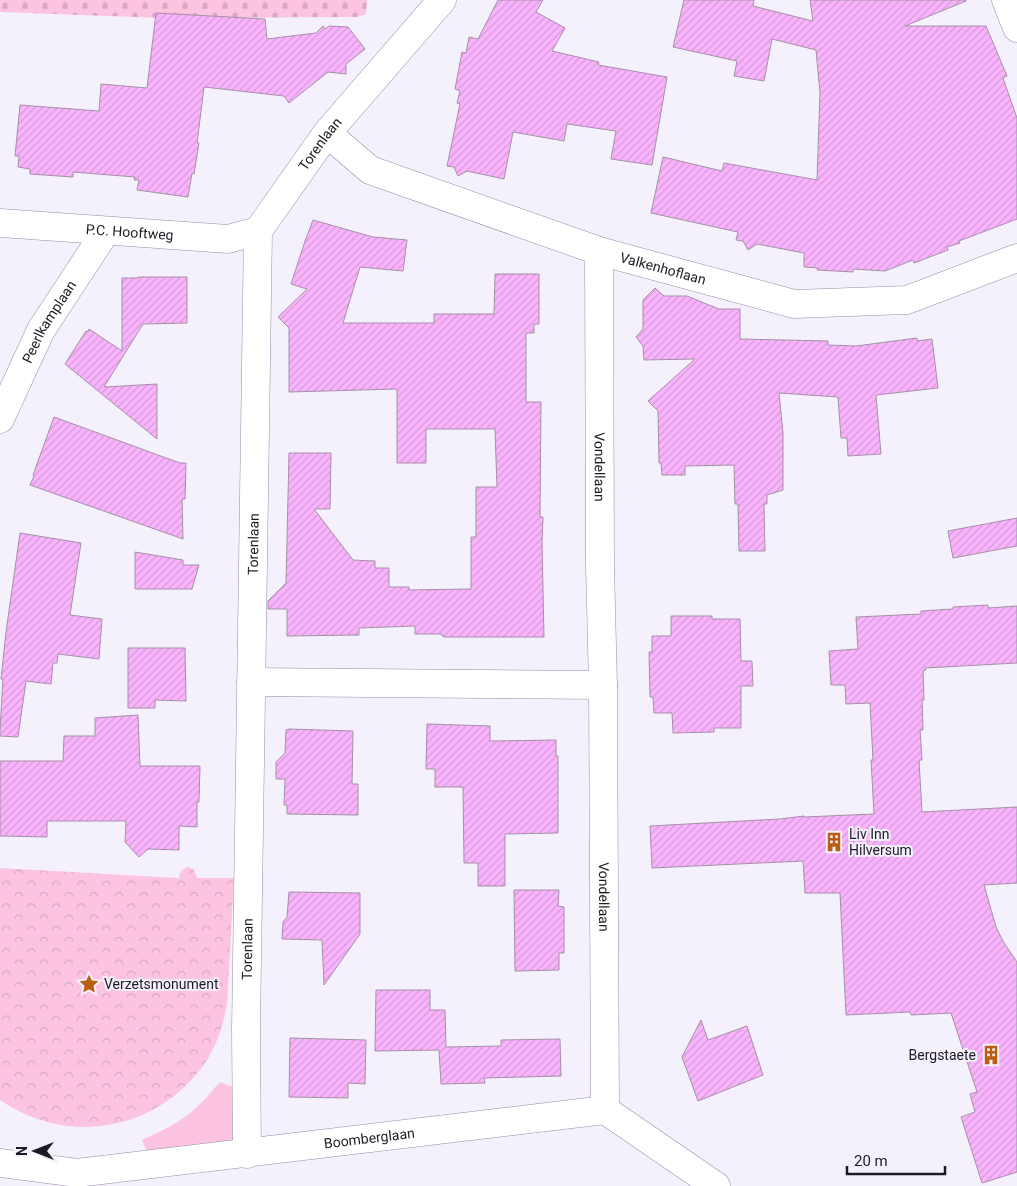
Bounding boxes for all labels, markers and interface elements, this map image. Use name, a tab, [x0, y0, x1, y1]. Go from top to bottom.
street label: Torenlaan	[295, 114, 345, 173]
street label: P.C. Hooftweg	[85, 221, 174, 243]
street label: Valkenhoflaan	[618, 249, 708, 288]
street label: Peerlkamplaan	[19, 278, 79, 366]
street label: Vondellaan	[592, 432, 608, 502]
street label: Torenlaan	[245, 513, 262, 575]
place label: Liv Inn Hilversum	[849, 826, 912, 858]
building icon: Liv Inn Hilversum	[823, 831, 845, 853]
street label: Vondellaan	[596, 862, 612, 932]
street label: Torenlaan	[239, 918, 256, 980]
place icon: Verzetsmonument	[78, 973, 100, 995]
place label: Verzetsmonument	[104, 976, 219, 992]
building icon: Bergstaete	[980, 1044, 1002, 1066]
place label: Bergstaete	[909, 1047, 976, 1063]
street label: Boomberglaan	[323, 1125, 416, 1151]
north arrow	[10, 1126, 60, 1176]
scale bar	[847, 1144, 944, 1176]
text: N	[14, 1146, 30, 1156]
text: 20 m	[854, 1152, 888, 1170]

